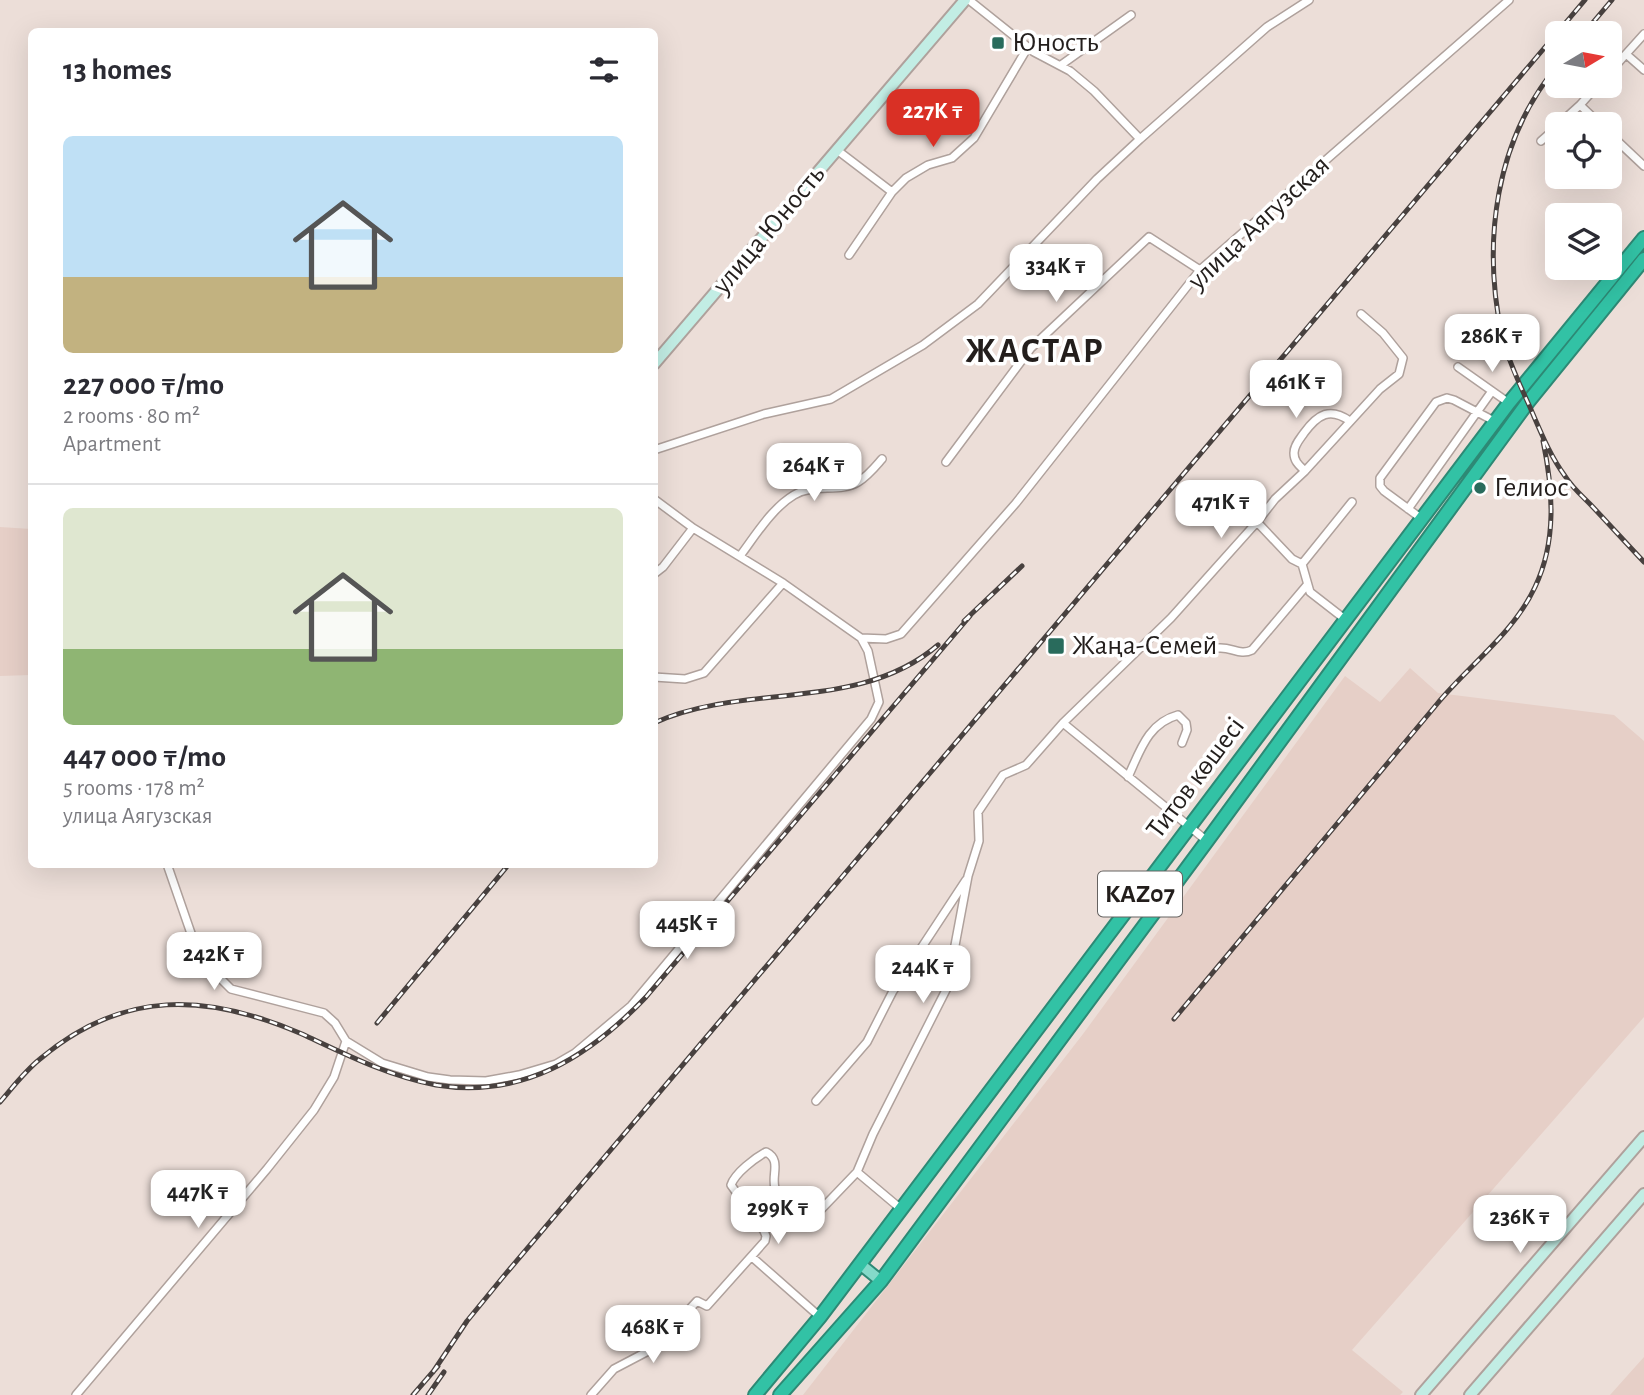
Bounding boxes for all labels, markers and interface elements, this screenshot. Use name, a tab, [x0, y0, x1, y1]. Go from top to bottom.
north arrow	[1545, 21, 1622, 98]
map controls	[1545, 21, 1622, 280]
place label: Юность	[1012, 29, 1099, 57]
marker: Юность	[990, 35, 1006, 51]
icon: filters	[585, 51, 623, 89]
text: 13 homes	[63, 55, 172, 85]
pin: 227K ₸	[876, 90, 990, 149]
text: 227K ₸	[902, 100, 964, 123]
button: locate	[1545, 112, 1622, 189]
street label: улица Аягузская	[1182, 151, 1335, 296]
street label: улица Юность	[707, 161, 830, 300]
icon: home	[280, 182, 406, 308]
button: layers	[1545, 203, 1622, 280]
pin: 334K ₸	[999, 244, 1113, 304]
text: 334K ₸	[1026, 255, 1086, 278]
pin: 286K ₸	[1435, 314, 1549, 374]
text: 286K ₸	[1461, 325, 1523, 348]
district label: ЖАСТАР	[965, 334, 1105, 369]
pin: 461K ₸	[1239, 360, 1353, 420]
text: 227 000 ₸/mo	[63, 370, 224, 400]
text: 461K ₸	[1266, 371, 1326, 394]
text: 2 rooms · 80 m²	[63, 405, 200, 428]
text: Apartment	[63, 433, 161, 456]
pin: 264K ₸	[757, 444, 871, 503]
text: 264K ₸	[783, 454, 845, 477]
place label: Гелиос	[1494, 474, 1569, 502]
pin: 471K ₸	[1164, 480, 1278, 540]
marker: Гелиос	[1472, 480, 1488, 496]
text: 471K ₸	[1191, 491, 1251, 514]
icon: home	[280, 554, 406, 680]
place label: Жаңа-Семей	[1072, 632, 1217, 660]
marker: Жаңа-Семей	[1046, 636, 1066, 656]
street label: Титов көшесі	[1142, 712, 1250, 844]
text: 447 000 ₸/mo	[63, 742, 226, 772]
text: 5 rooms · 178 m²	[63, 777, 205, 800]
text: улица Аягузская	[63, 805, 212, 828]
road number: KAZ07	[1098, 872, 1182, 916]
pin: 445K ₸	[630, 902, 744, 961]
text: 445K ₸	[656, 912, 718, 935]
pin: 242K ₸	[157, 932, 271, 992]
text: 242K ₸	[183, 943, 245, 966]
pin: 244K ₸	[866, 946, 980, 1005]
text: 244K ₸	[891, 956, 955, 979]
pin: 447K ₸	[141, 1170, 255, 1230]
text: 447K ₸	[167, 1181, 229, 1204]
pin: 299K ₸	[721, 1186, 835, 1246]
pin: 236K ₸	[1463, 1196, 1577, 1255]
text: 299K ₸	[747, 1197, 809, 1220]
text: 236K ₸	[1489, 1206, 1551, 1229]
pin: 468K ₸	[596, 1306, 710, 1365]
text: 468K ₸	[621, 1316, 685, 1339]

